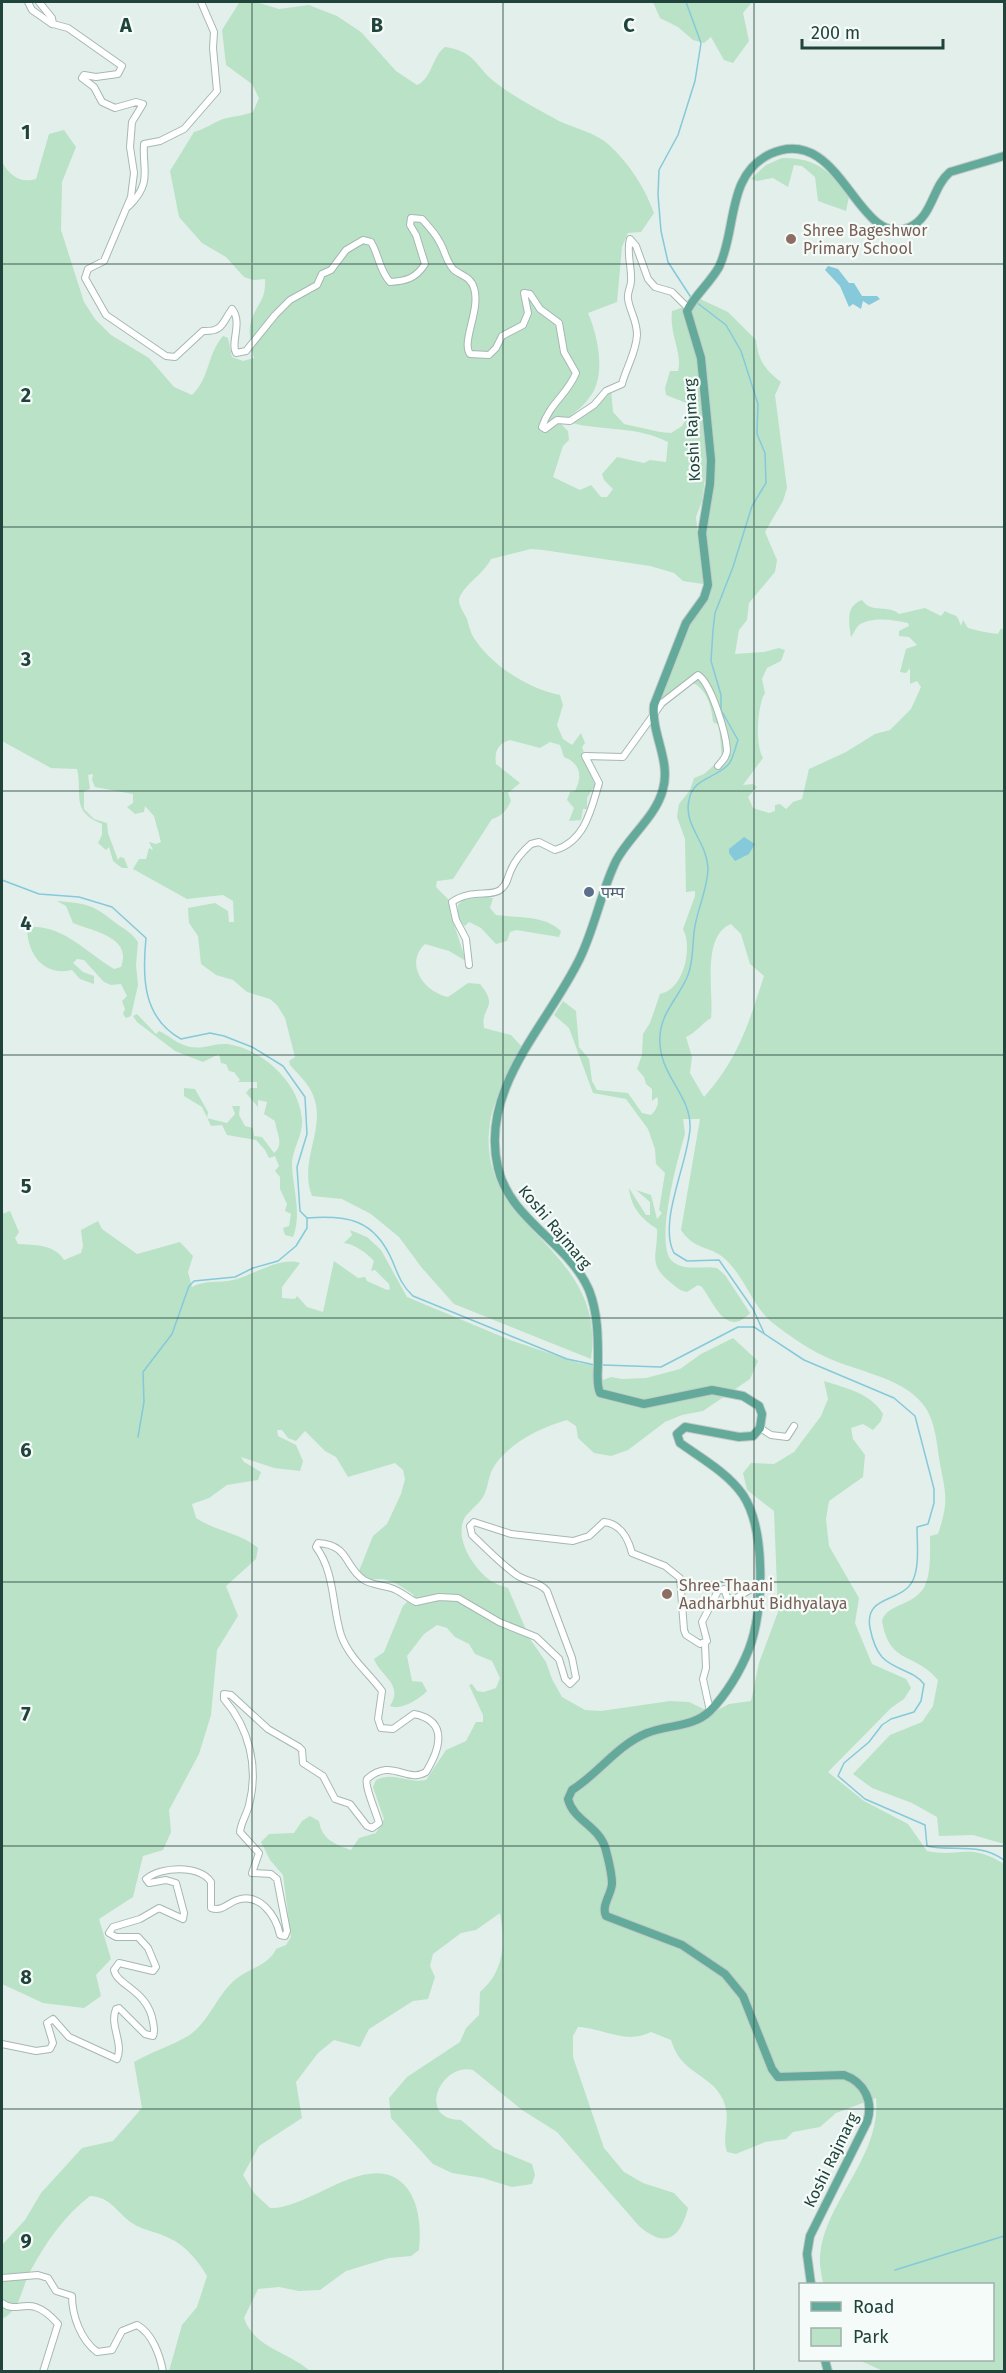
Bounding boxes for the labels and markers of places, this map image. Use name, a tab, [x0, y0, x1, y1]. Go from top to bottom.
place label: Shree Bageshwor Primary School	[803, 221, 928, 258]
marker: Shree Bageshwor Primary School	[784, 232, 798, 246]
place label: पम्प	[601, 883, 625, 902]
marker: पम्प	[582, 885, 596, 899]
place label: Shree Thaani Aadharbhut Bidhyalaya	[679, 1576, 848, 1613]
marker: Shree Thaani Aadharbhut Bidhyalaya	[660, 1587, 674, 1601]

